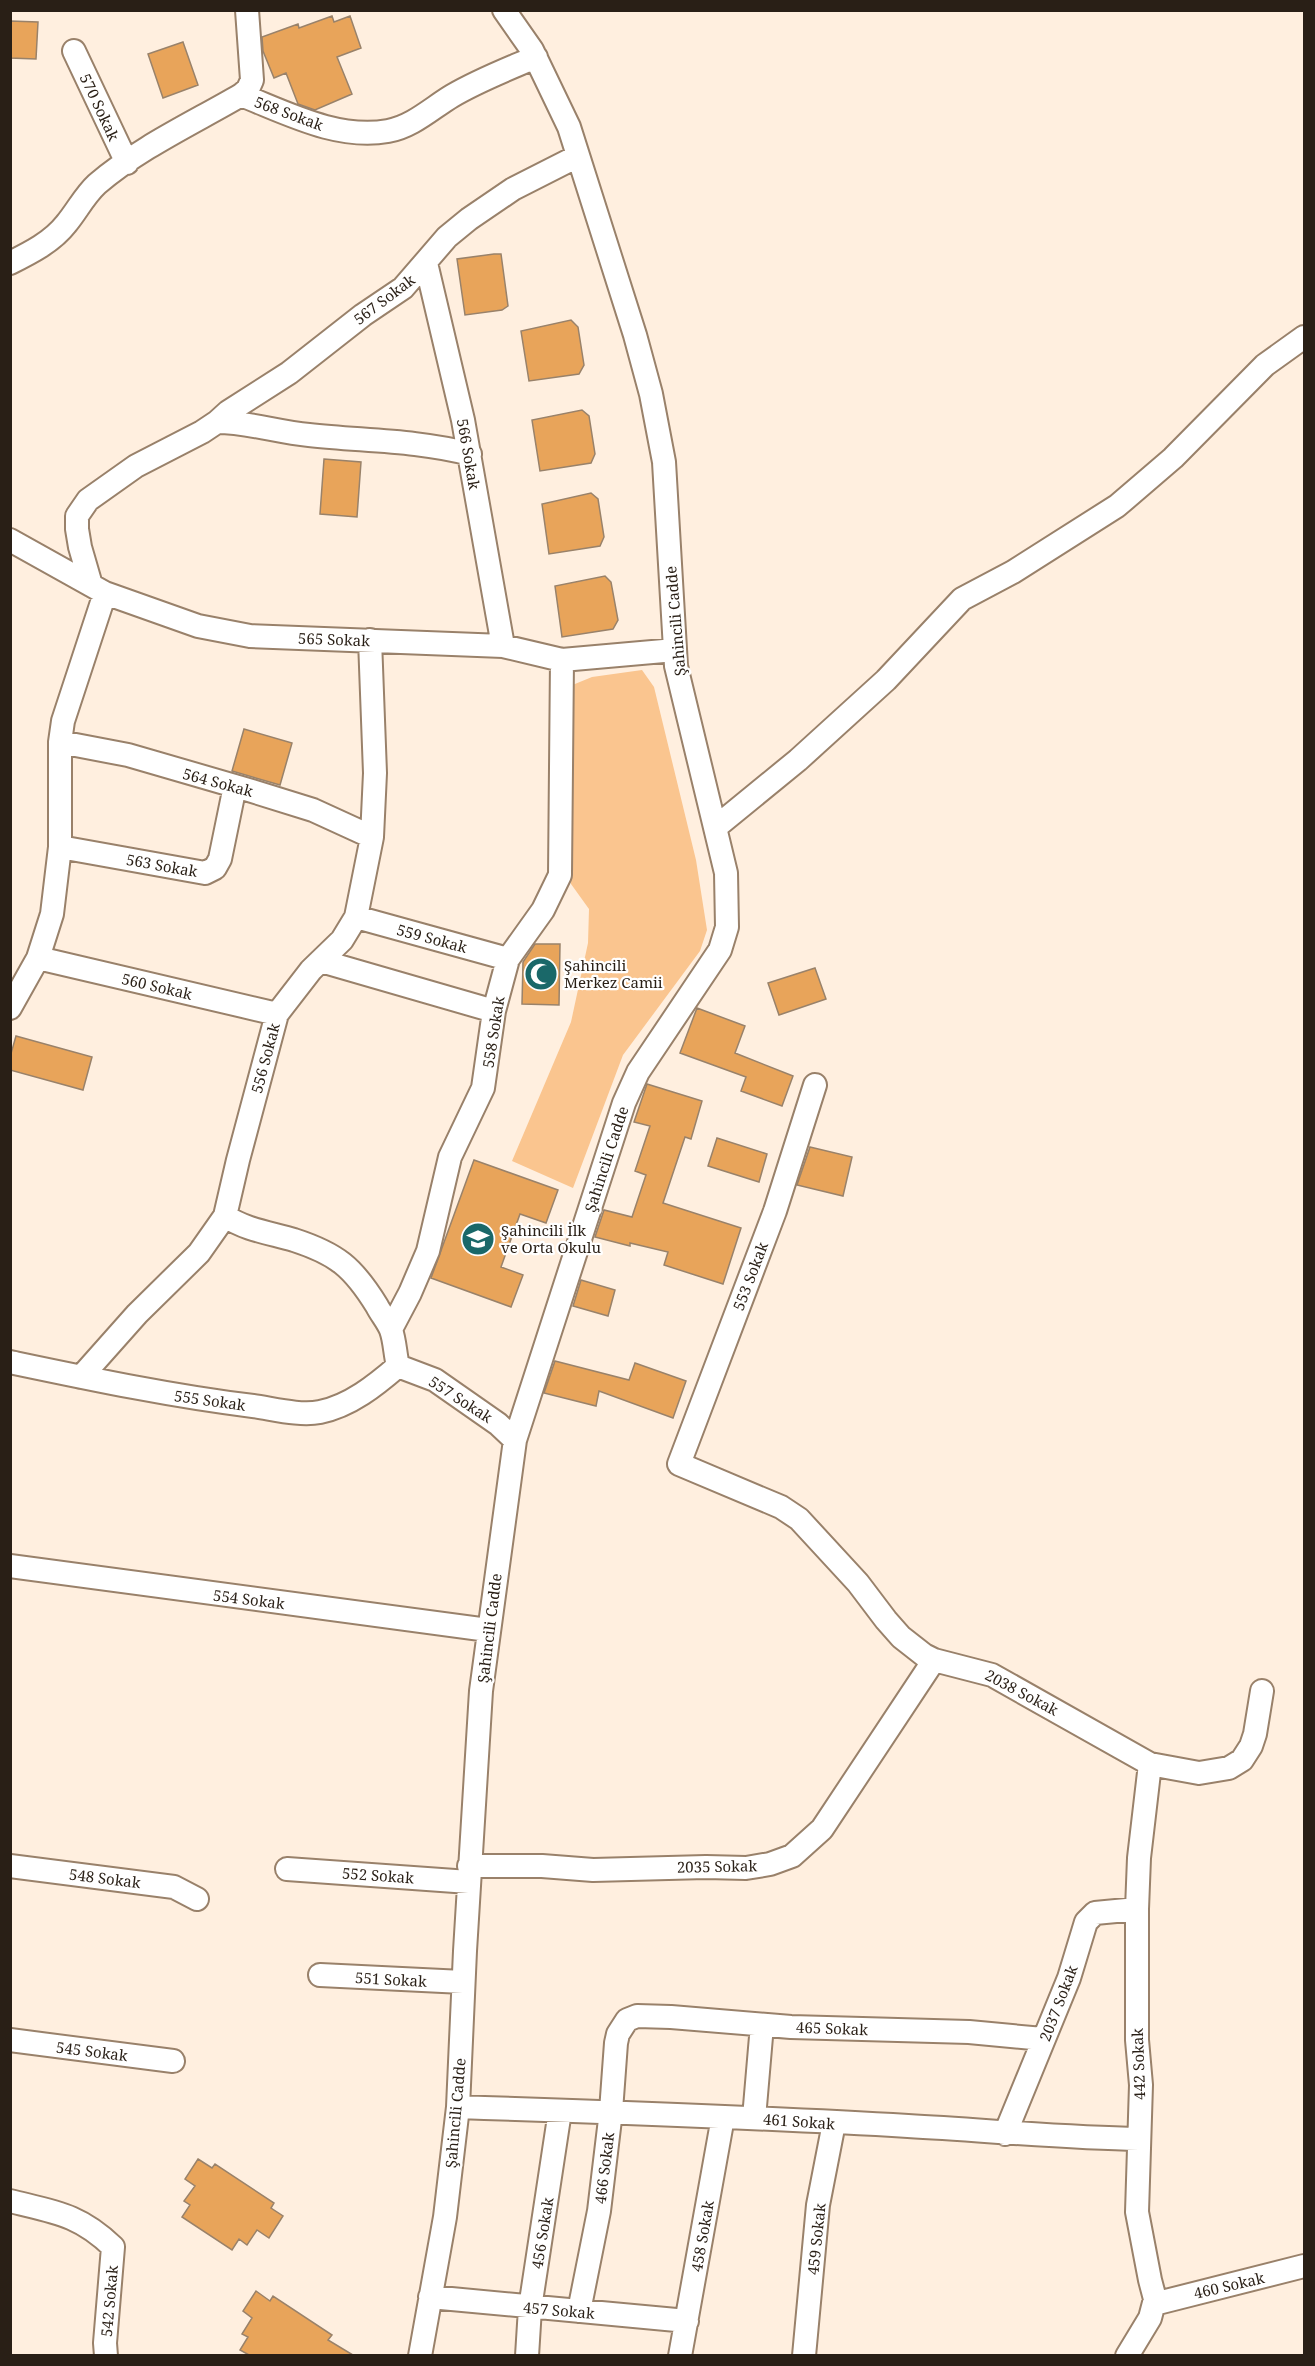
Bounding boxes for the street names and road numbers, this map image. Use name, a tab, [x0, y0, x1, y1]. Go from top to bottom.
street label: 570 Sokak	[76, 70, 124, 144]
street label: 568 Sokak	[252, 91, 326, 135]
street label: 567 Sokak	[349, 269, 419, 329]
street label: 566 Sokak	[453, 417, 485, 491]
street label: Şahincili Cadde	[660, 565, 690, 677]
street label: 565 Sokak	[298, 628, 370, 650]
street label: 564 Sokak	[181, 763, 256, 801]
street label: 563 Sokak	[125, 849, 199, 881]
street label: 559 Sokak	[395, 919, 470, 957]
street label: 560 Sokak	[120, 968, 194, 1004]
street label: 558 Sokak	[478, 995, 509, 1069]
street label: 556 Sokak	[246, 1020, 284, 1095]
street label: Şahincili Cadde	[579, 1103, 633, 1215]
street label: 553 Sokak	[728, 1239, 772, 1313]
street label: 557 Sokak	[425, 1371, 497, 1427]
street label: 555 Sokak	[173, 1385, 247, 1415]
street label: Şahincili Cadde	[472, 1572, 506, 1684]
street label: 554 Sokak	[212, 1585, 286, 1613]
street label: 2038 Sokak	[982, 1664, 1062, 1720]
street label: 2035 Sokak	[677, 1855, 758, 1877]
street label: 552 Sokak	[341, 1863, 415, 1887]
street label: 548 Sokak	[68, 1864, 142, 1892]
street label: 2037 Sokak	[1034, 1962, 1082, 2044]
street label: 551 Sokak	[355, 1967, 428, 1991]
street label: 465 Sokak	[796, 2017, 868, 2039]
street label: 442 Sokak	[1127, 2028, 1149, 2100]
street label: 545 Sokak	[55, 2037, 129, 2065]
street label: Şahincili Cadde	[440, 2057, 470, 2169]
street label: 461 Sokak	[762, 2109, 836, 2133]
street label: 466 Sokak	[590, 2131, 618, 2205]
street label: 456 Sokak	[527, 2196, 558, 2270]
street label: 458 Sokak	[686, 2199, 718, 2273]
street label: 459 Sokak	[802, 2202, 830, 2276]
street label: 542 Sokak	[96, 2264, 122, 2338]
street label: 460 Sokak	[1192, 2267, 1266, 2303]
street label: 457 Sokak	[522, 2297, 596, 2323]

